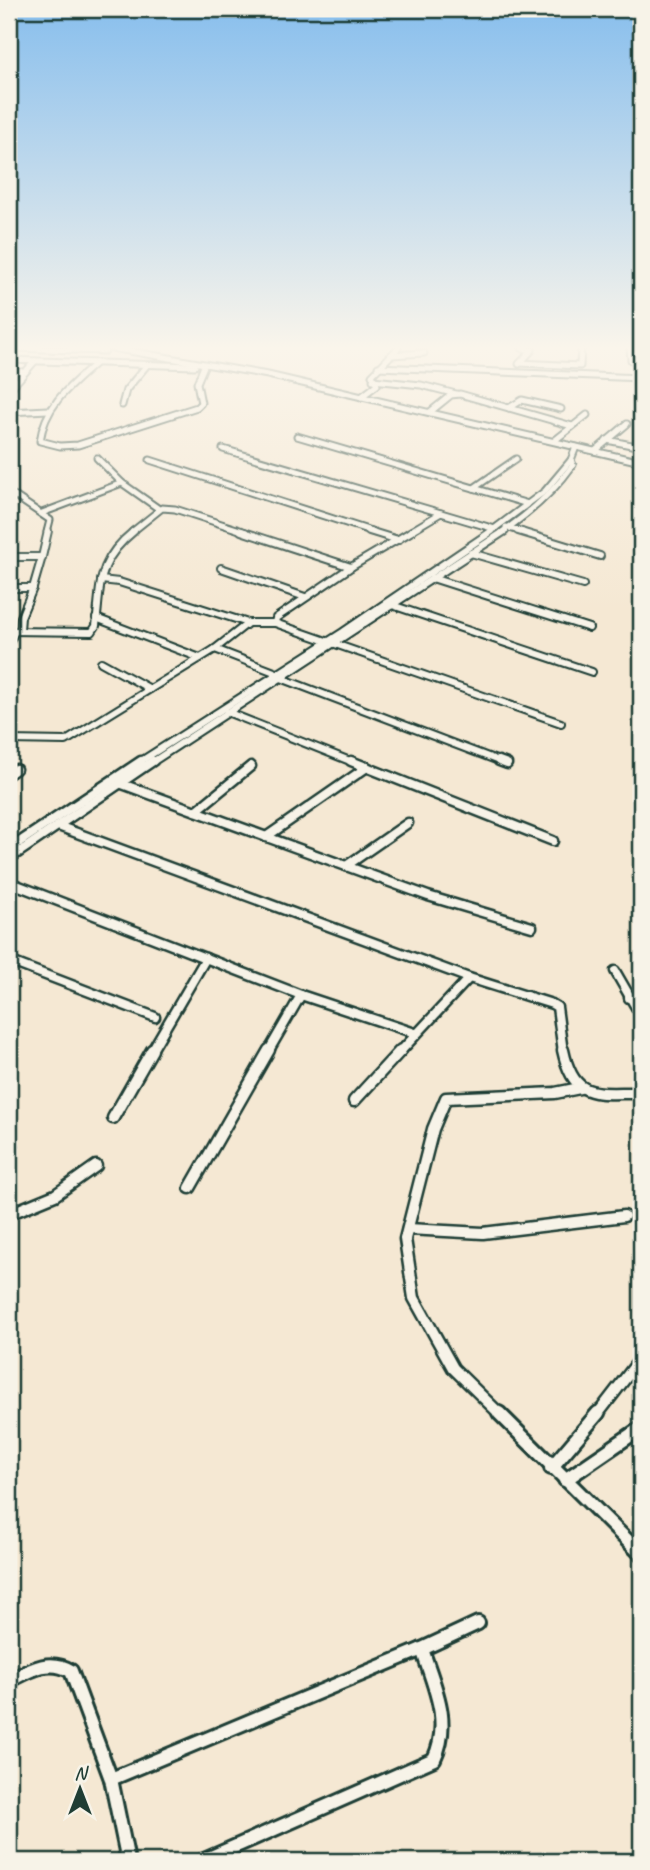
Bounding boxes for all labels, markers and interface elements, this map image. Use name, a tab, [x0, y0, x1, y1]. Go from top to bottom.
north arrow	[46, 1755, 116, 1825]
text: N	[74, 1761, 89, 1785]

